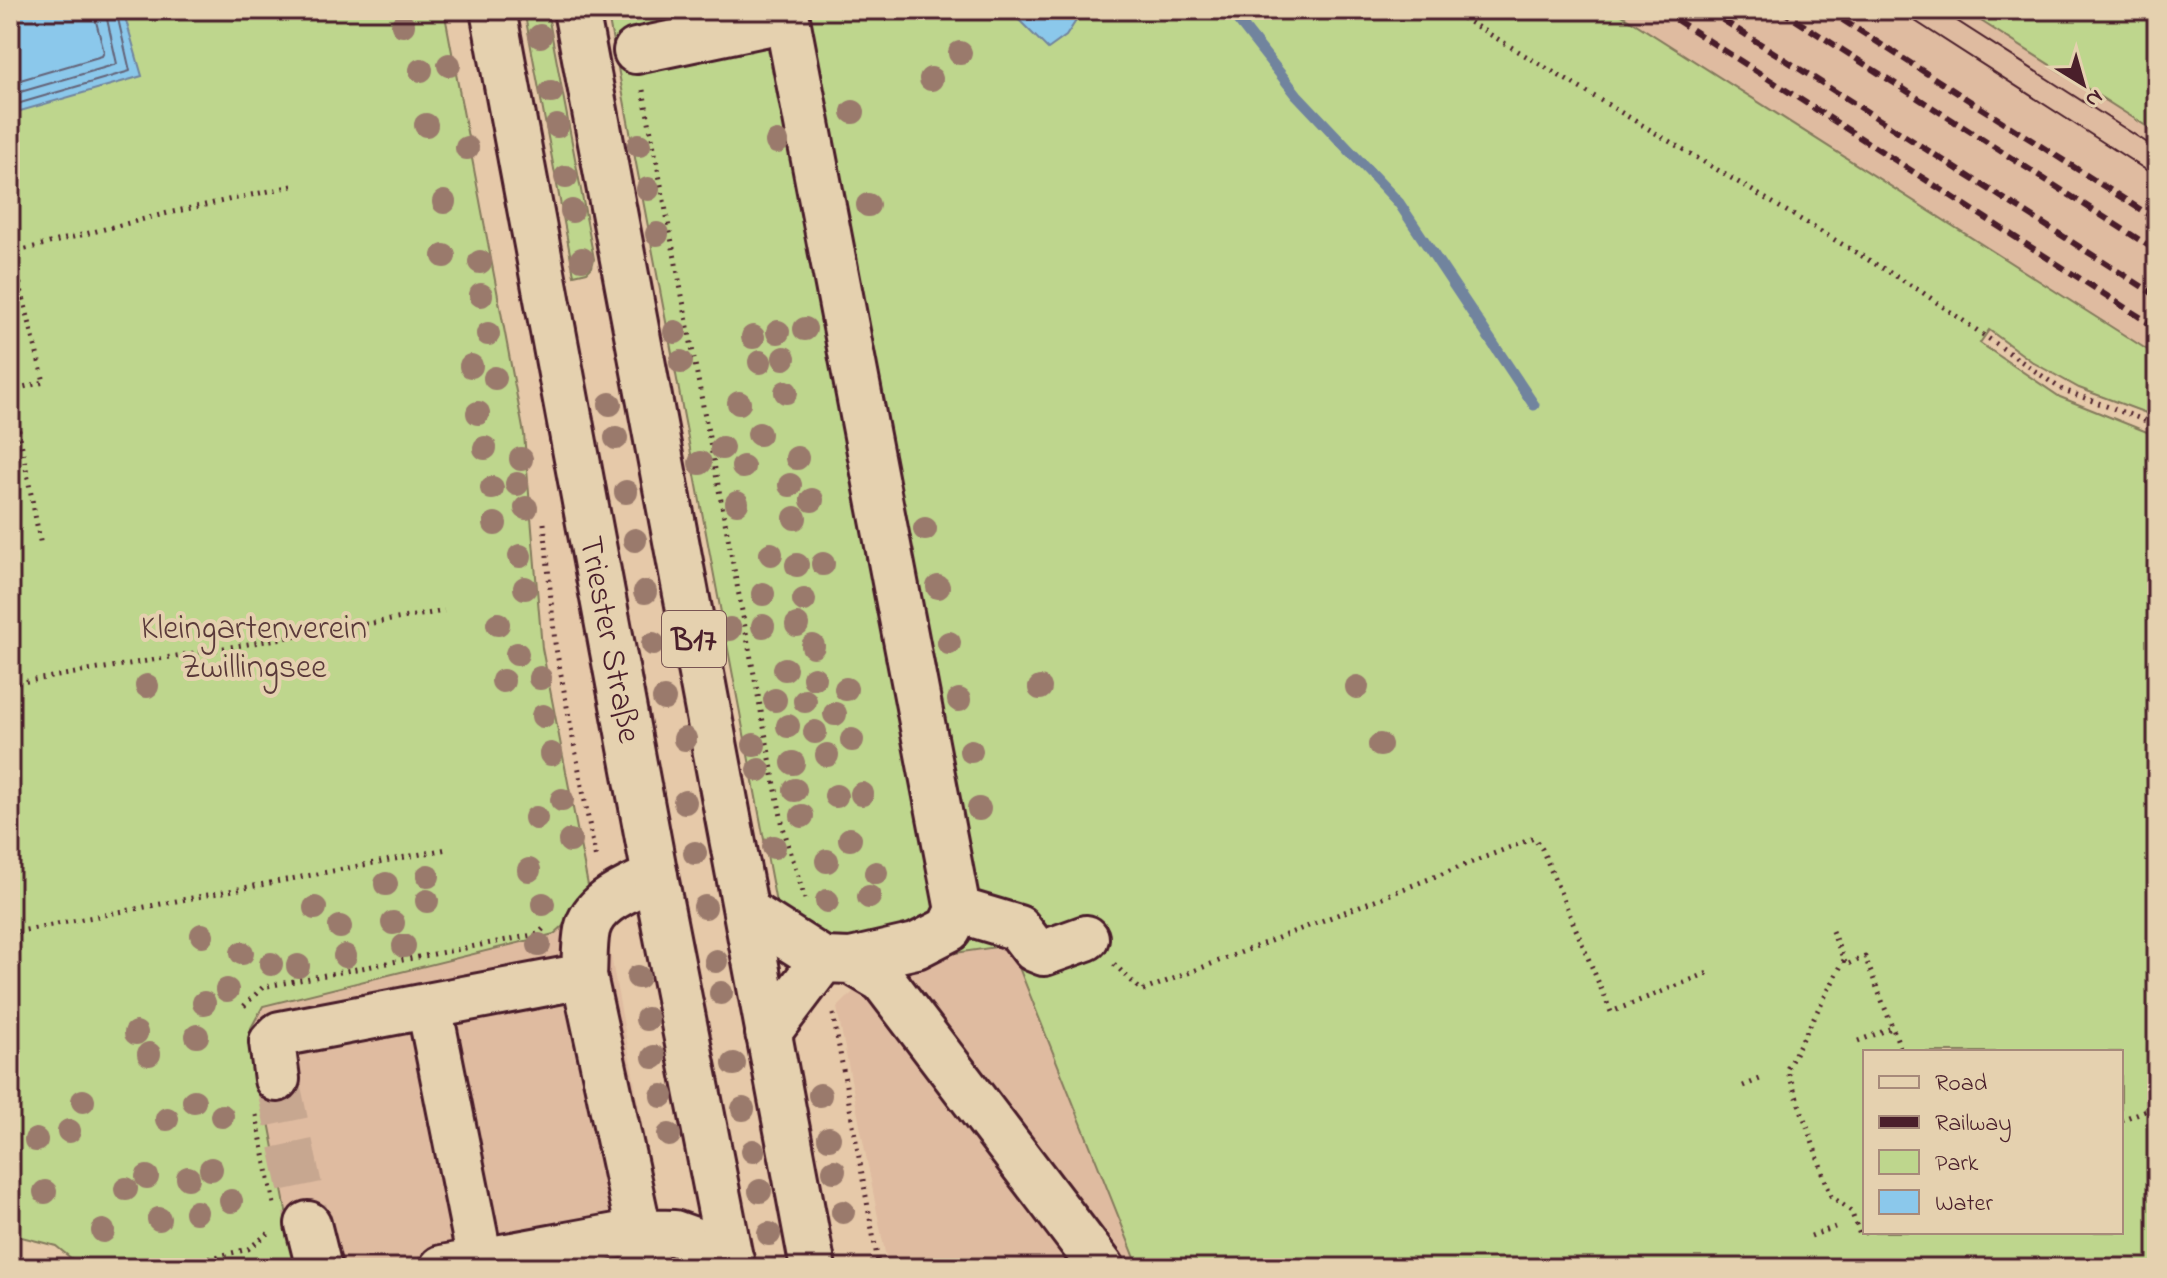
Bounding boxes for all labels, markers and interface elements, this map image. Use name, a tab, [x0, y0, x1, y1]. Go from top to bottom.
north arrow	[2043, 44, 2123, 124]
text: N	[2078, 80, 2109, 115]
street label: Triester Straße	[564, 532, 653, 748]
park label: Kleingartenverein Zwillingsee	[141, 605, 367, 694]
road number: B17	[662, 611, 726, 667]
legend	[1863, 1050, 2123, 1234]
text: Road	[1935, 1067, 1988, 1102]
text: Railway	[1935, 1107, 2012, 1143]
text: Park	[1935, 1147, 1979, 1182]
text: Water	[1935, 1187, 1993, 1222]

